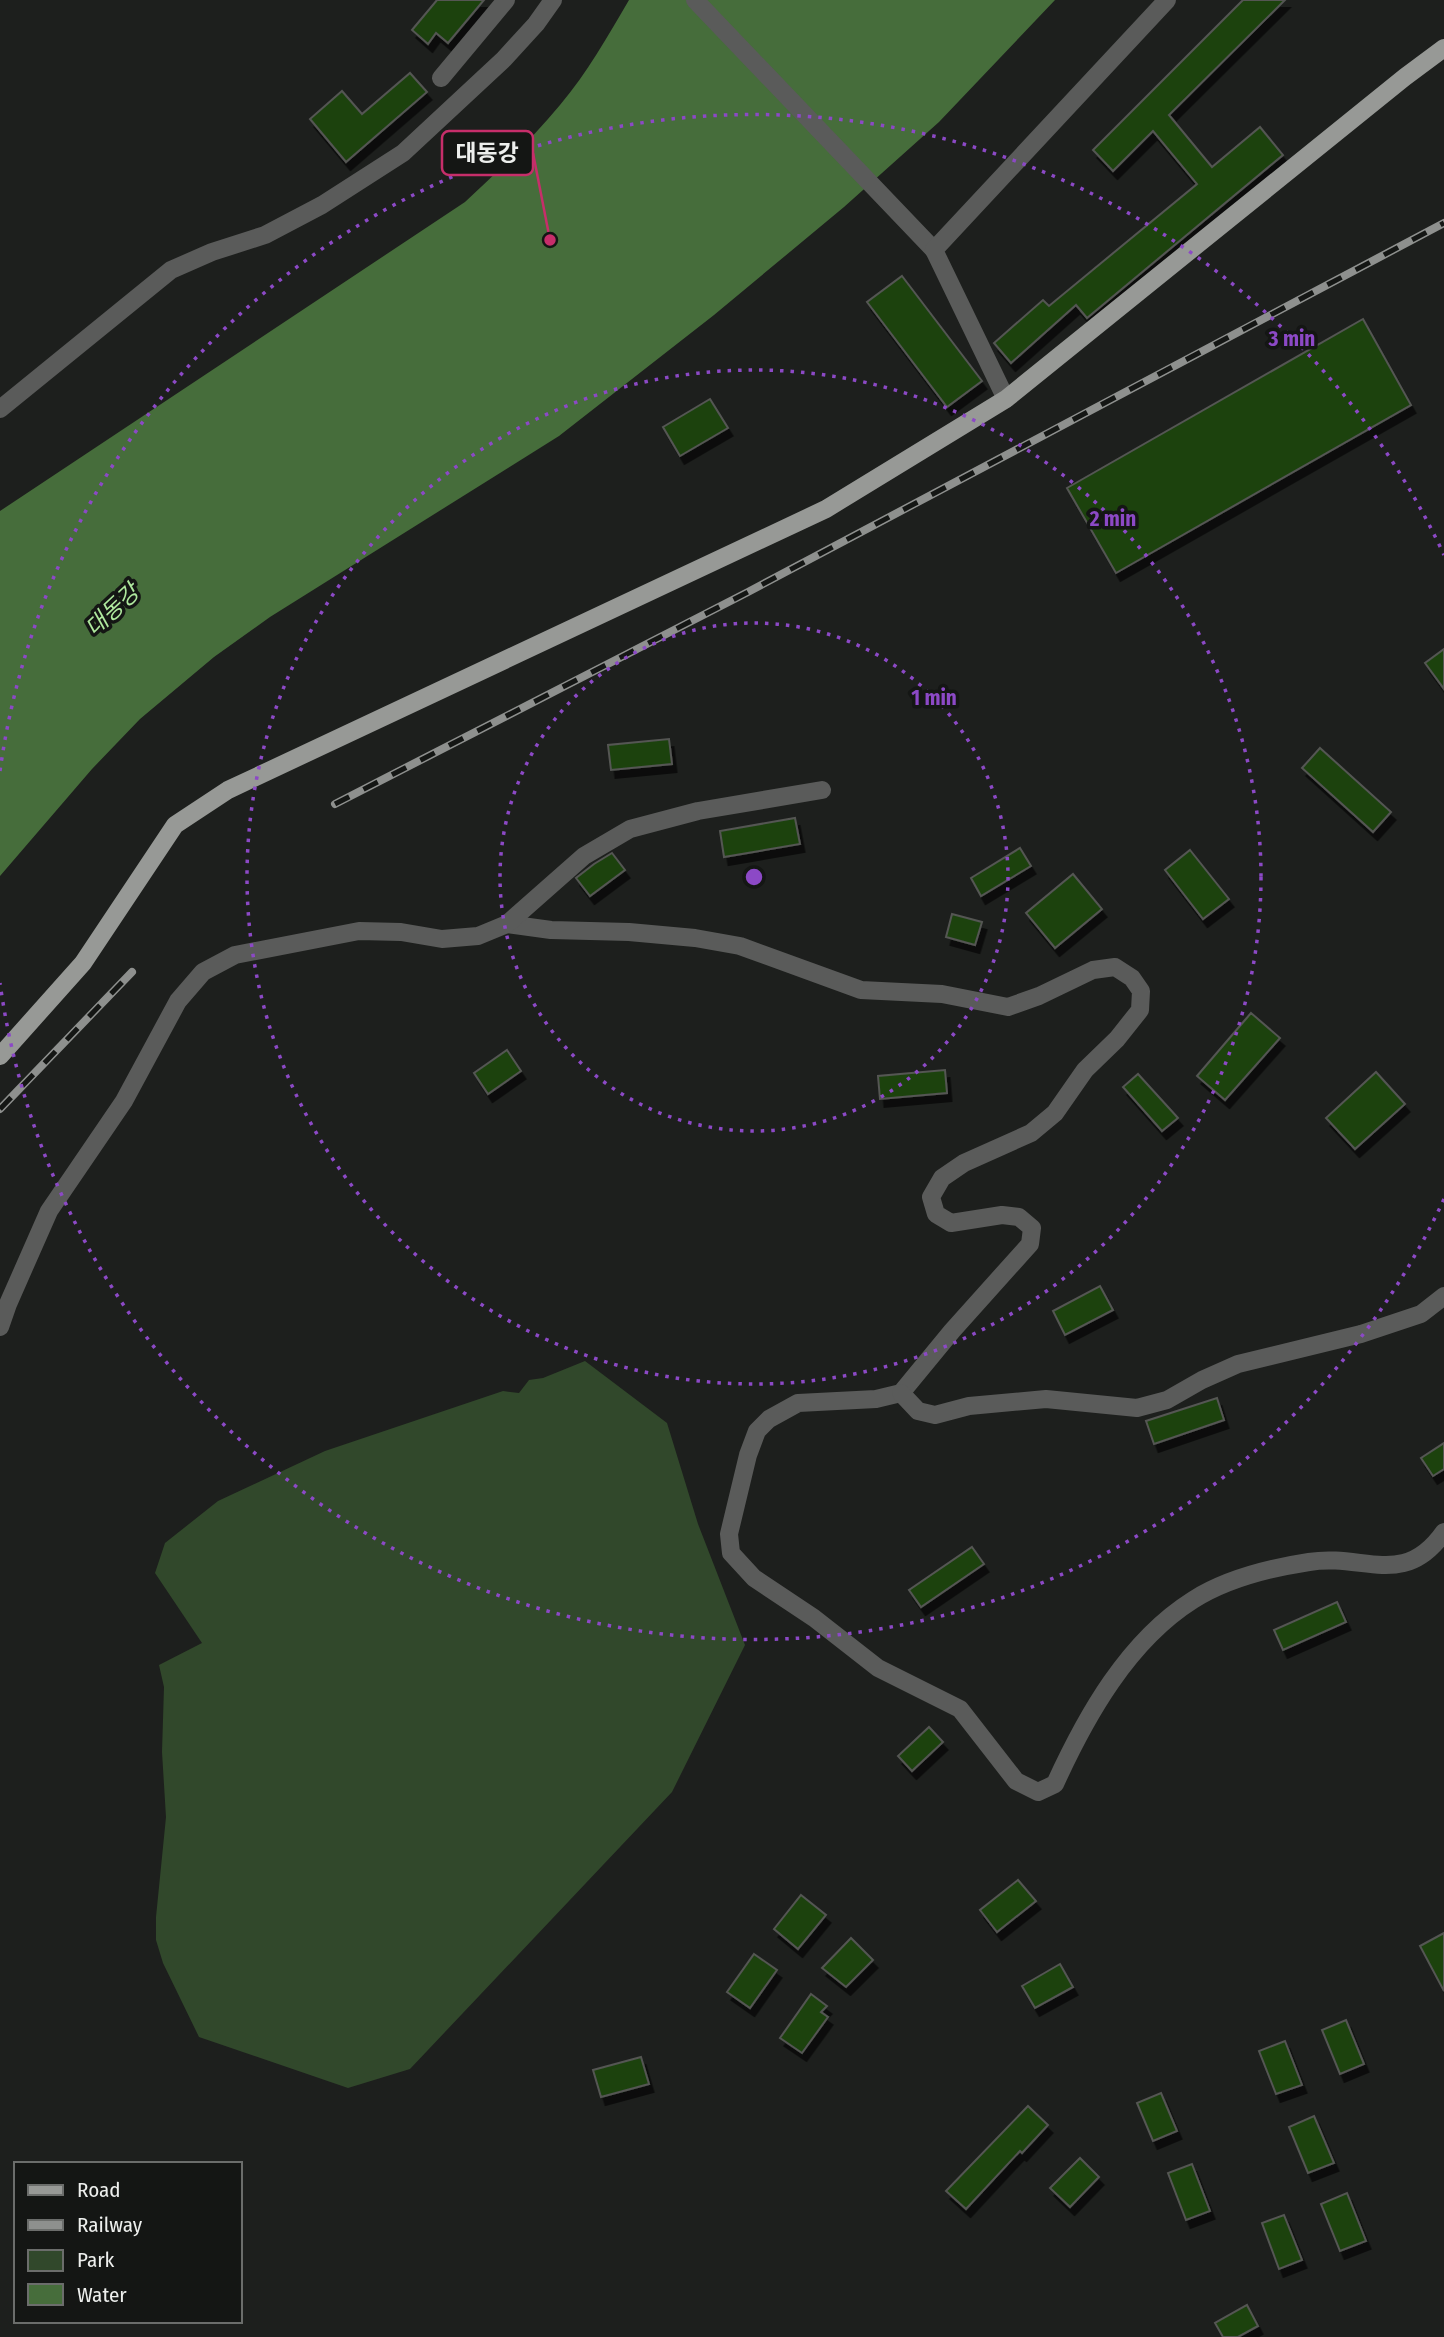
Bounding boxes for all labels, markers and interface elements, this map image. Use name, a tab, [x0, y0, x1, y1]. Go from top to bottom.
callout: 대동강	[442, 131, 533, 175]
text: 대동강	[455, 139, 519, 167]
text: 3 min	[1268, 326, 1315, 352]
text: 2 min	[1089, 506, 1136, 532]
water label: 대동강	[79, 576, 147, 642]
text: 1 min	[911, 685, 957, 711]
centre of rings	[742, 865, 766, 889]
legend	[14, 2162, 242, 2323]
text: Road	[77, 2177, 121, 2203]
text: Railway	[77, 2212, 143, 2238]
text: Park	[77, 2247, 115, 2273]
text: Water	[77, 2282, 127, 2308]

